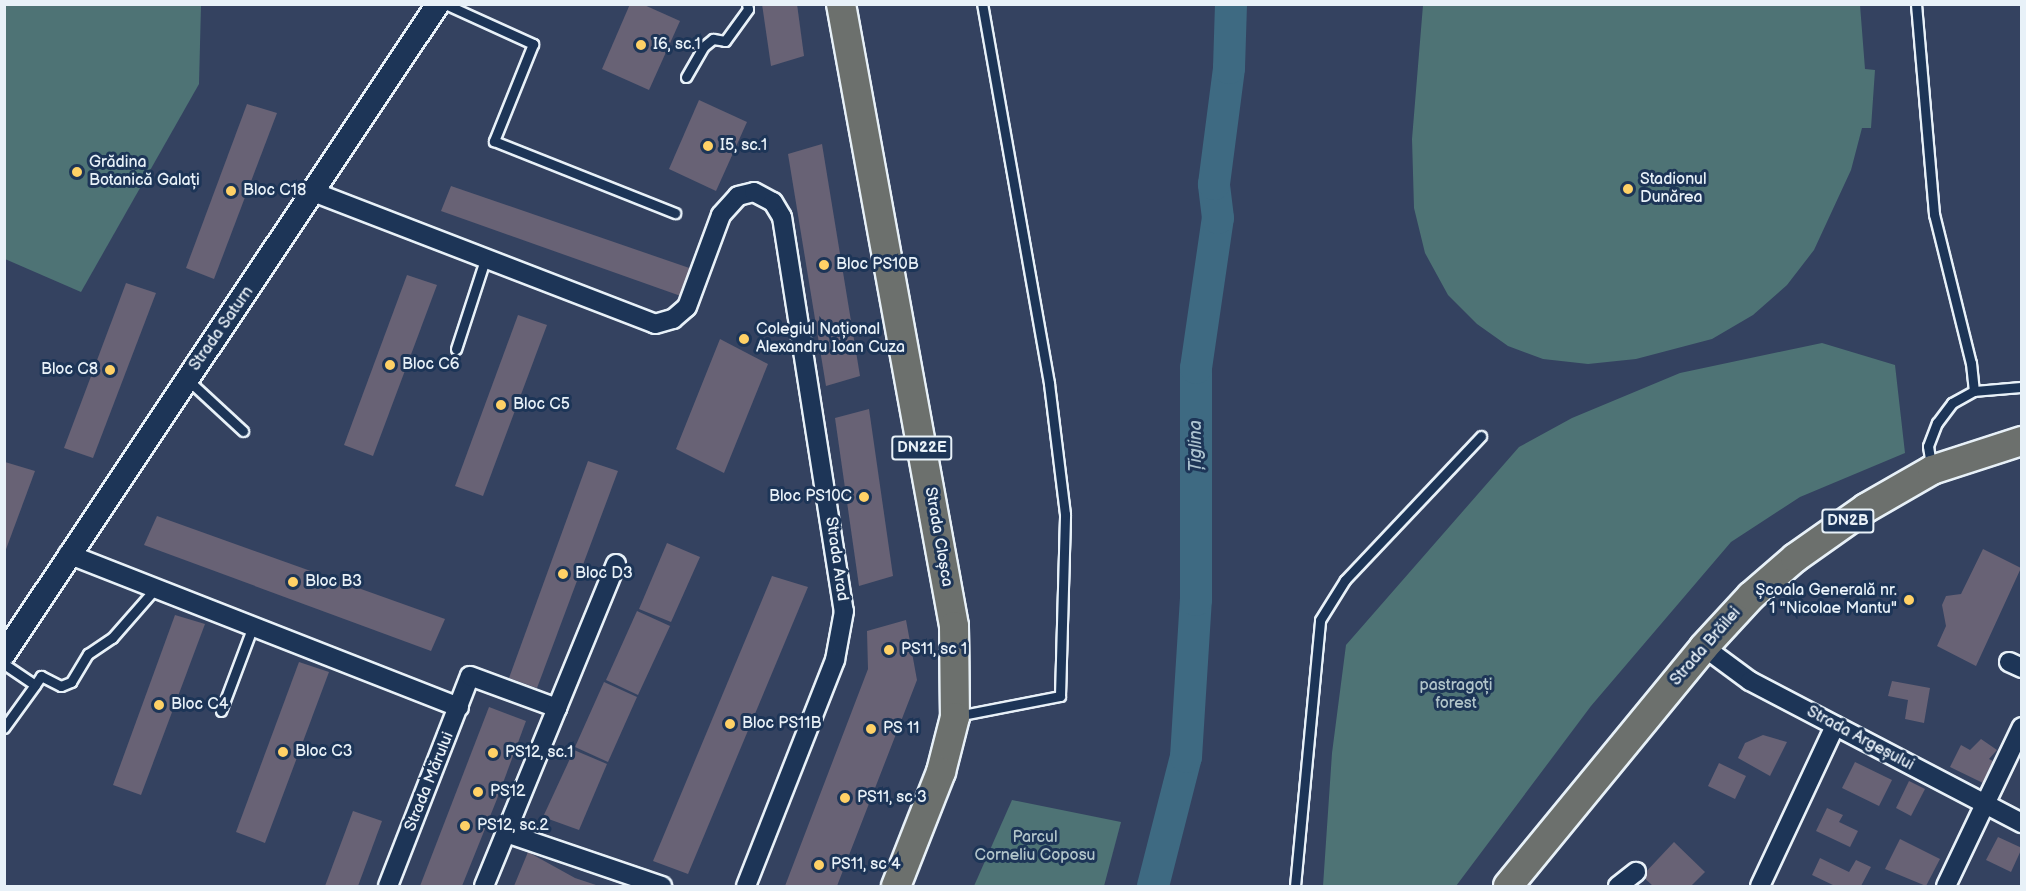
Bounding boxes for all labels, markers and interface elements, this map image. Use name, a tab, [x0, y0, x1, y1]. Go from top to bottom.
place label: I6, sc.1	[653, 35, 701, 55]
marker: I6, sc.1	[634, 38, 648, 52]
place label: I5, sc.1	[720, 136, 767, 156]
marker: I5, sc.1	[701, 139, 715, 153]
place label: Grădina Botanică Galați	[89, 153, 200, 191]
marker: Grădina Botanică Galați	[70, 165, 84, 179]
place label: Stadionul Dunărea	[1640, 170, 1707, 208]
place label: Bloc C18	[243, 181, 306, 201]
marker: Stadionul Dunărea	[1621, 182, 1635, 196]
marker: Bloc C18	[224, 184, 238, 198]
place label: Bloc PS10B	[836, 255, 919, 275]
marker: Bloc PS10B	[817, 258, 831, 272]
street label: Strada Saturn	[186, 283, 258, 375]
place label: Colegiul Național Alexandru Ioan Cuza	[756, 320, 905, 358]
marker: Colegiul Național Alexandru Ioan Cuza	[737, 332, 751, 346]
place label: Bloc C6	[402, 355, 459, 375]
marker: Bloc C6	[383, 358, 397, 372]
place label: Bloc C8	[41, 360, 98, 380]
marker: Bloc C8	[103, 363, 117, 377]
place label: Bloc C5	[513, 395, 570, 415]
marker: Bloc C5	[494, 398, 508, 412]
water label: Țiglina	[1185, 420, 1207, 472]
road number: DN22E	[890, 436, 954, 460]
street label: Strada Cloșca	[920, 486, 956, 588]
place label: Bloc PS10C	[769, 487, 852, 507]
marker: Bloc PS10C	[857, 490, 871, 504]
road number: DN2B	[1821, 509, 1875, 533]
street label: Strada Arad	[821, 516, 851, 602]
place label: Bloc D3	[575, 564, 633, 584]
marker: Bloc D3	[556, 567, 570, 581]
place label: Bloc B3	[305, 572, 362, 592]
marker: Bloc B3	[286, 575, 300, 589]
place label: Școala Generală nr. 1 "Nicolae Mantu"	[1755, 581, 1897, 619]
marker: Școala Generală nr. 1 "Nicolae Mantu"	[1902, 593, 1916, 607]
street label: Strada Brăilei	[1667, 604, 1745, 690]
place label: PS11, sc 1	[901, 640, 967, 660]
marker: PS11, sc 1	[882, 643, 896, 657]
park label: pastragoți forest	[1419, 676, 1493, 714]
place label: Bloc C4	[171, 695, 228, 715]
marker: Bloc C4	[152, 698, 166, 712]
street label: Strada Argeșului	[1803, 703, 1917, 775]
place label: Bloc PS11B	[742, 714, 821, 734]
marker: Bloc PS11B	[723, 717, 737, 731]
place label: PS 11	[883, 719, 919, 739]
marker: PS 11	[864, 722, 878, 736]
street label: Strada Mărului	[401, 730, 459, 834]
place label: Bloc C3	[295, 742, 353, 762]
place label: PS12, sc.1	[505, 743, 573, 763]
marker: Bloc C3	[276, 745, 290, 759]
marker: PS12, sc.1	[486, 746, 500, 760]
place label: PS12	[490, 782, 525, 802]
marker: PS12	[471, 785, 485, 799]
place label: PS11, sc 3	[857, 788, 927, 808]
marker: PS11, sc 3	[838, 791, 852, 805]
place label: PS12, sc.2	[477, 816, 549, 836]
marker: PS12, sc.2	[458, 819, 472, 833]
park label: Parcul Corneliu Coposu	[975, 828, 1095, 866]
place label: PS11, sc 4	[831, 855, 901, 875]
marker: PS11, sc 4	[812, 858, 826, 872]

